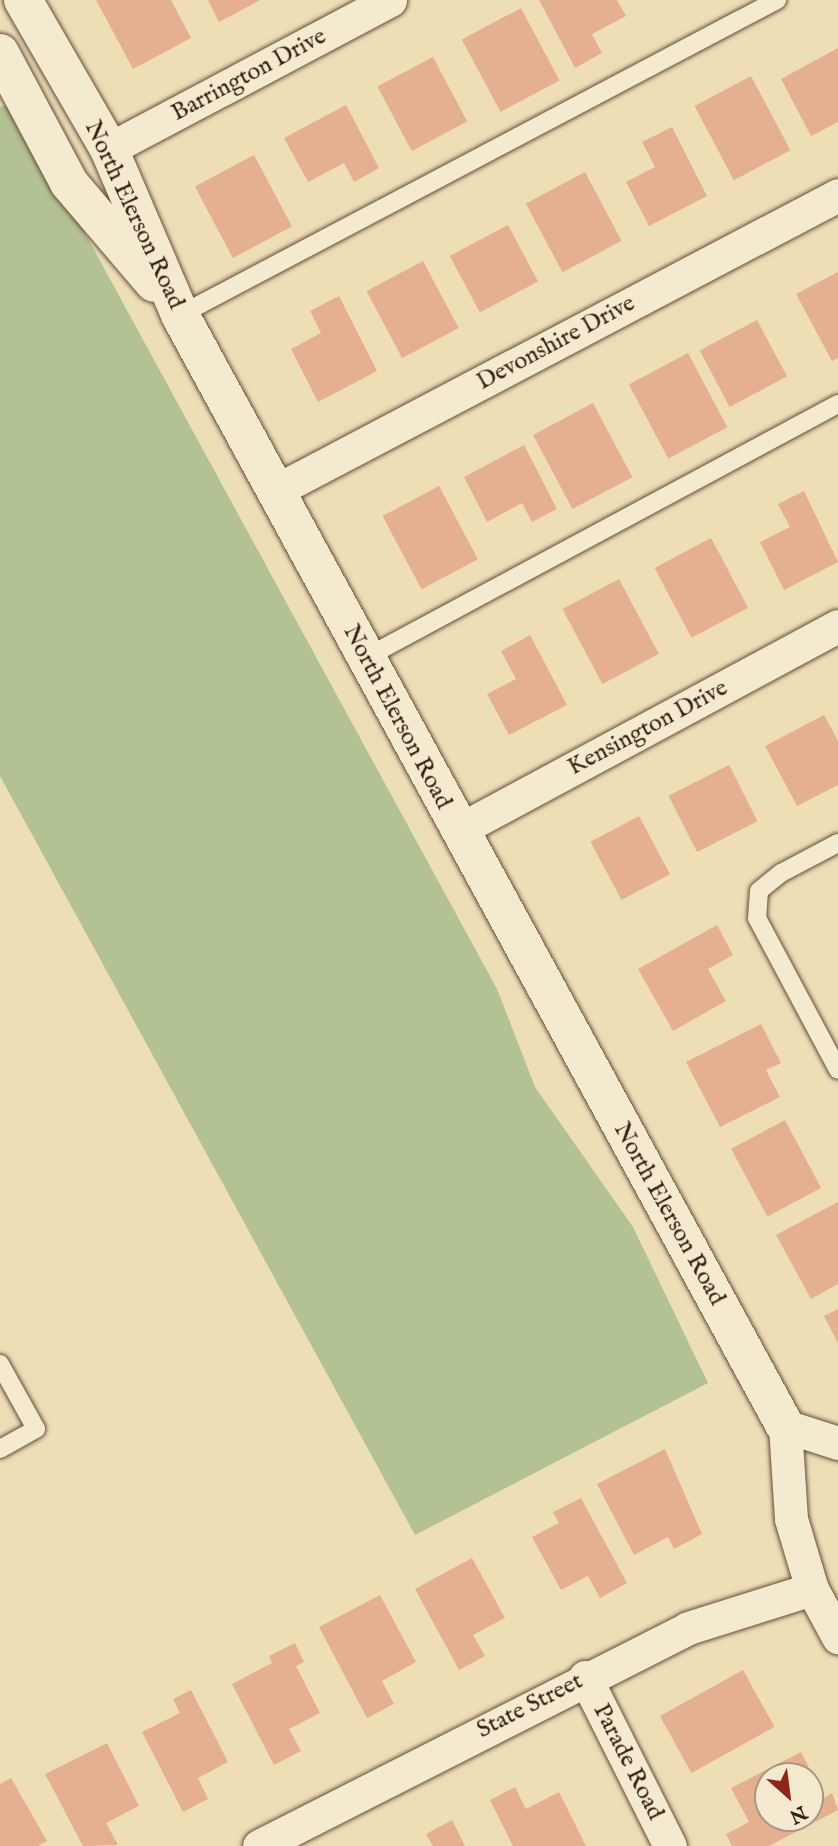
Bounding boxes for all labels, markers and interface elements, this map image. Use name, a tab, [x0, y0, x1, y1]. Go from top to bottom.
street label: Barrington Drive	[167, 22, 331, 128]
street label: North Elerson Road	[78, 116, 190, 314]
street label: Devonshire Drive	[472, 289, 640, 397]
street label: North Elerson Road	[336, 620, 458, 814]
street label: Kensington Drive	[563, 674, 733, 782]
street label: North Elerson Road	[607, 1118, 731, 1310]
street label: State Street	[472, 1667, 588, 1745]
street label: Parade Road	[586, 1699, 670, 1825]
north arrow	[754, 1762, 824, 1832]
text: N	[785, 1799, 811, 1828]

